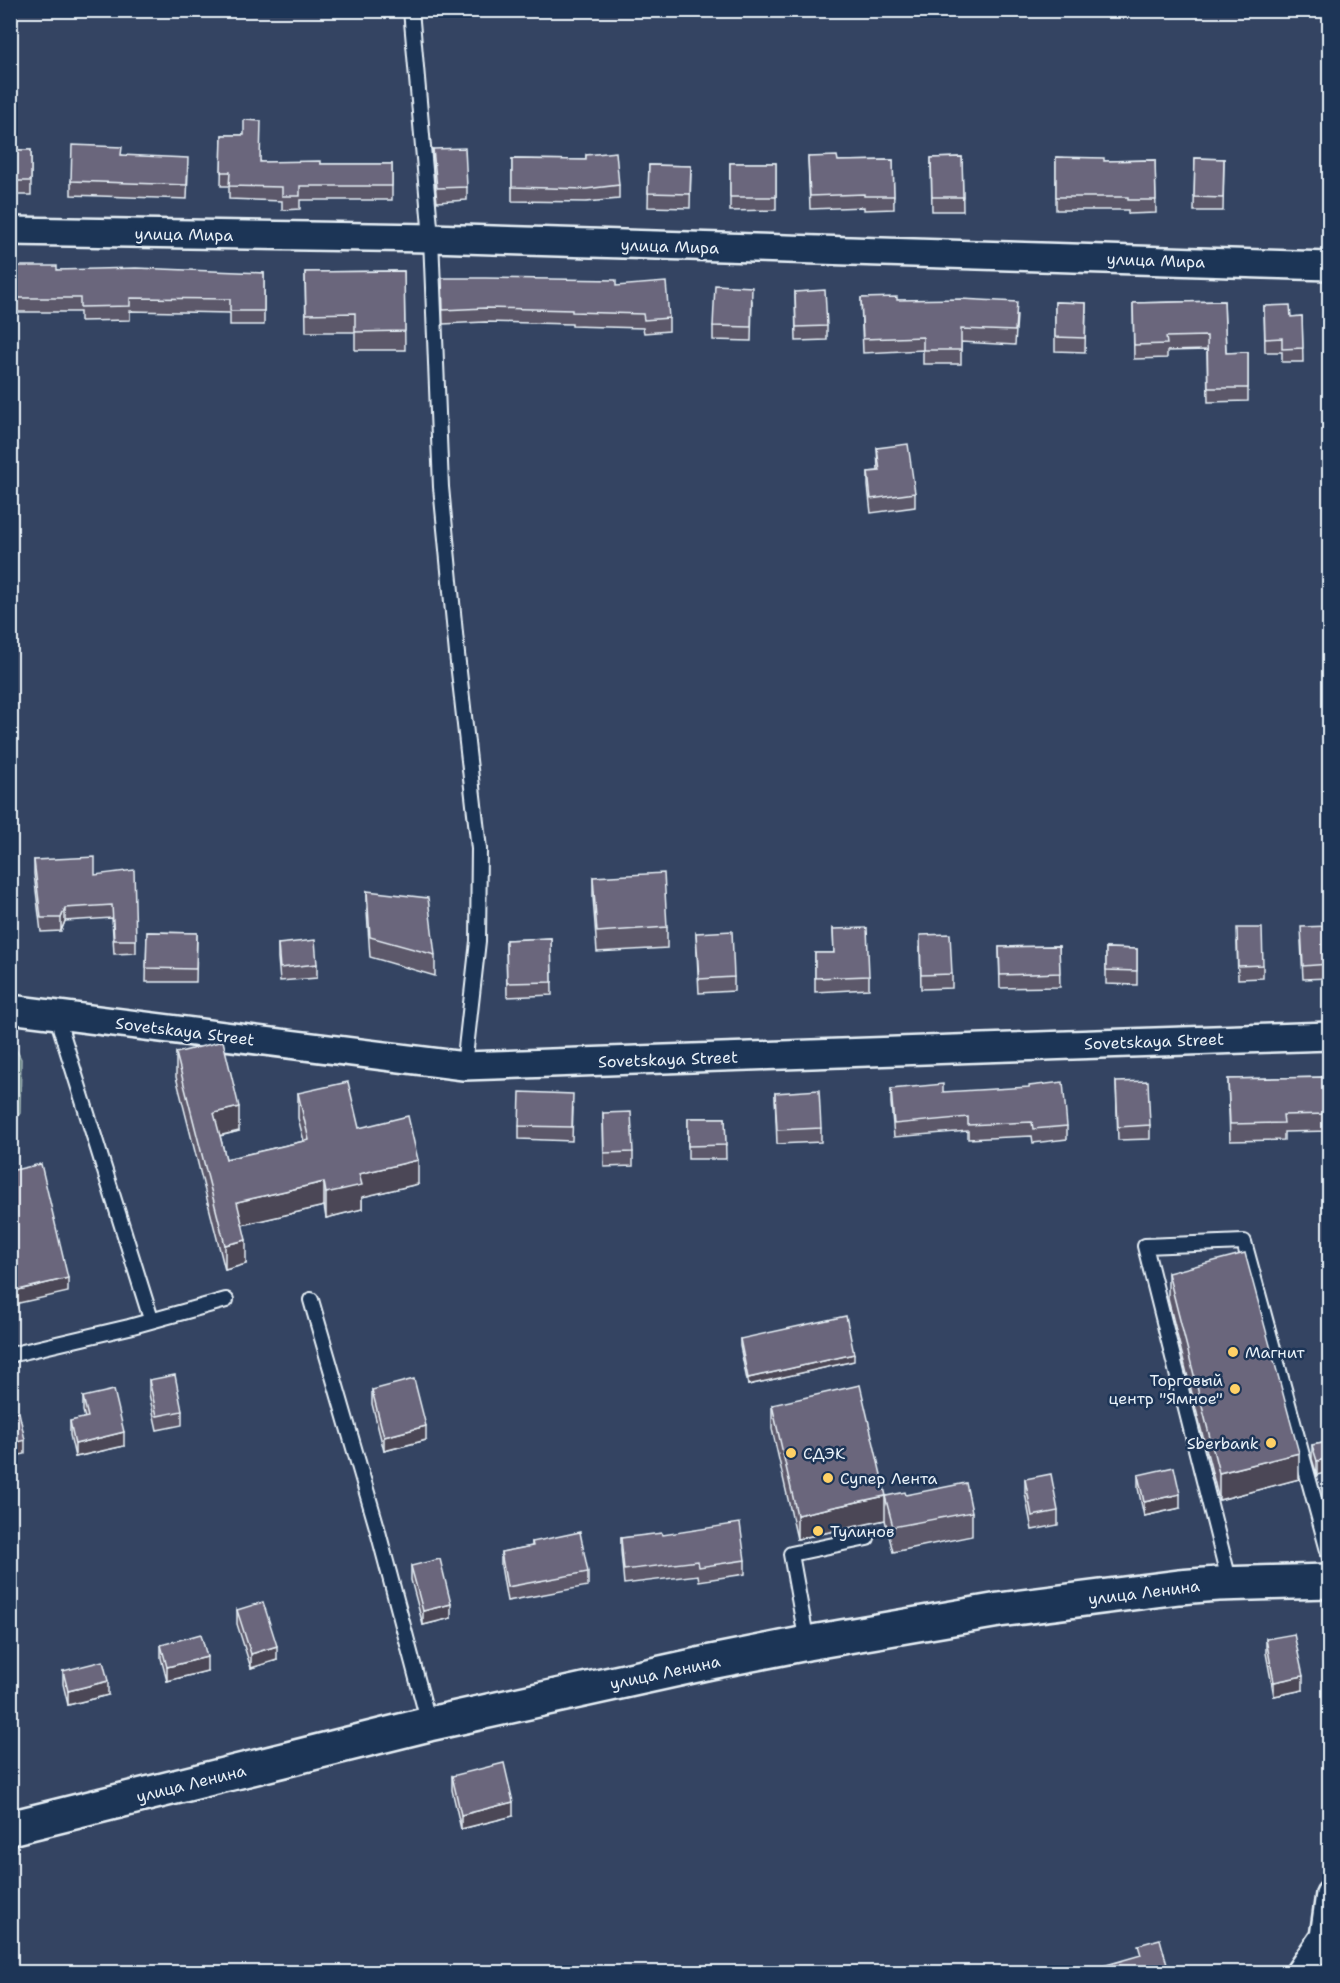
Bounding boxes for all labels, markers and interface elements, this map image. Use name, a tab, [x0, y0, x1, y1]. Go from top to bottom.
street label: улица Мира	[135, 223, 234, 246]
street label: улица Мира	[620, 234, 720, 259]
street label: улица Мира	[1106, 248, 1206, 273]
street label: Sovetskaya Street	[114, 1013, 256, 1050]
street label: Sovetskaya Street	[1084, 1029, 1224, 1054]
street label: Sovetskaya Street	[598, 1047, 738, 1072]
place label: Магнит	[1245, 1342, 1306, 1363]
marker: Магнит	[1226, 1345, 1240, 1359]
place label: Торговый центр "Ямное"	[1108, 1370, 1223, 1409]
marker: Торговый центр "Ямное"	[1228, 1382, 1242, 1396]
place label: Sberbank	[1187, 1433, 1259, 1454]
marker: Sberbank	[1264, 1436, 1278, 1450]
place label: СДЭК	[803, 1443, 846, 1464]
marker: СДЭК	[784, 1446, 798, 1460]
place label: Супер Лента	[840, 1468, 937, 1489]
marker: Супер Лента	[821, 1471, 835, 1485]
place label: Тулинов	[830, 1521, 894, 1542]
marker: Тулинов	[811, 1524, 825, 1538]
street label: улица Ленина	[1087, 1575, 1201, 1610]
street label: улица Ленина	[608, 1651, 722, 1694]
street label: улица Ленина	[134, 1760, 248, 1807]

